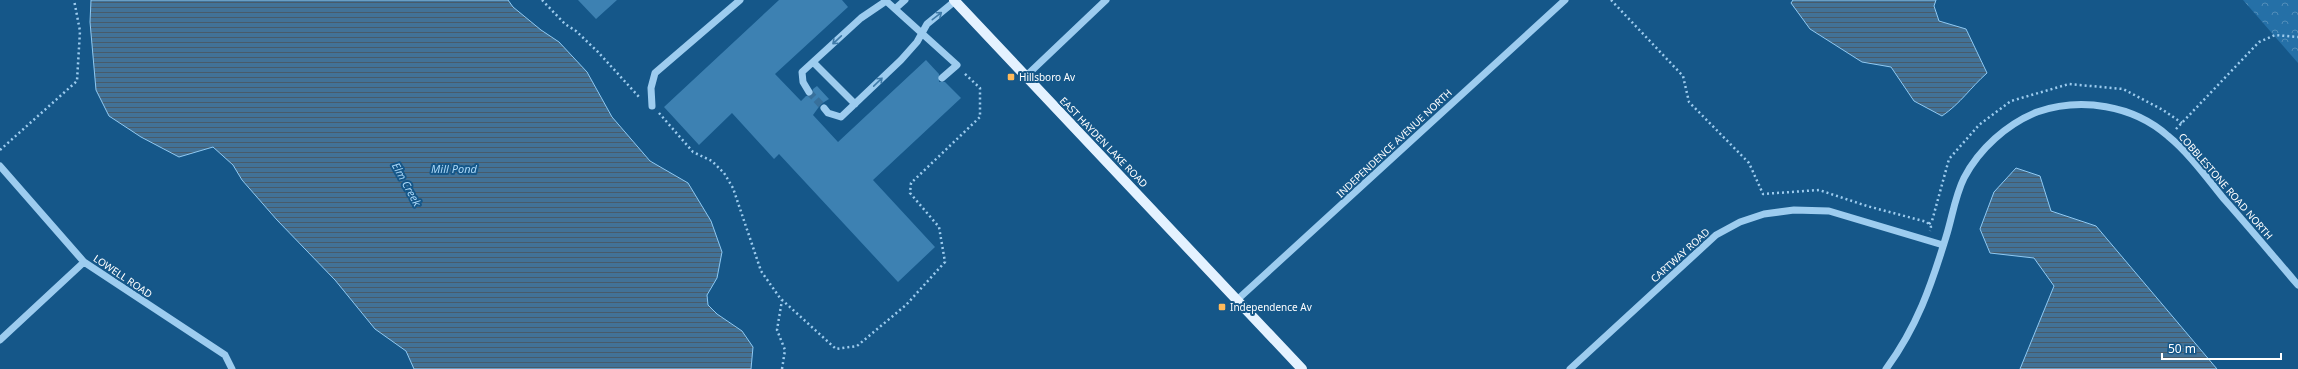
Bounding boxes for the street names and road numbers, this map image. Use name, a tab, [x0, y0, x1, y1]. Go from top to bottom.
street label: INDEPENDENCE AVENUE NORTH	[1333, 86, 1455, 200]
street label: EAST HAYDEN LAKE ROAD	[1057, 94, 1151, 190]
street label: COBBLESTONE ROAD NORTH	[2176, 130, 2276, 242]
street label: CARTWAY ROAD	[1647, 225, 1713, 285]
street label: LOWELL ROAD	[91, 251, 155, 301]

